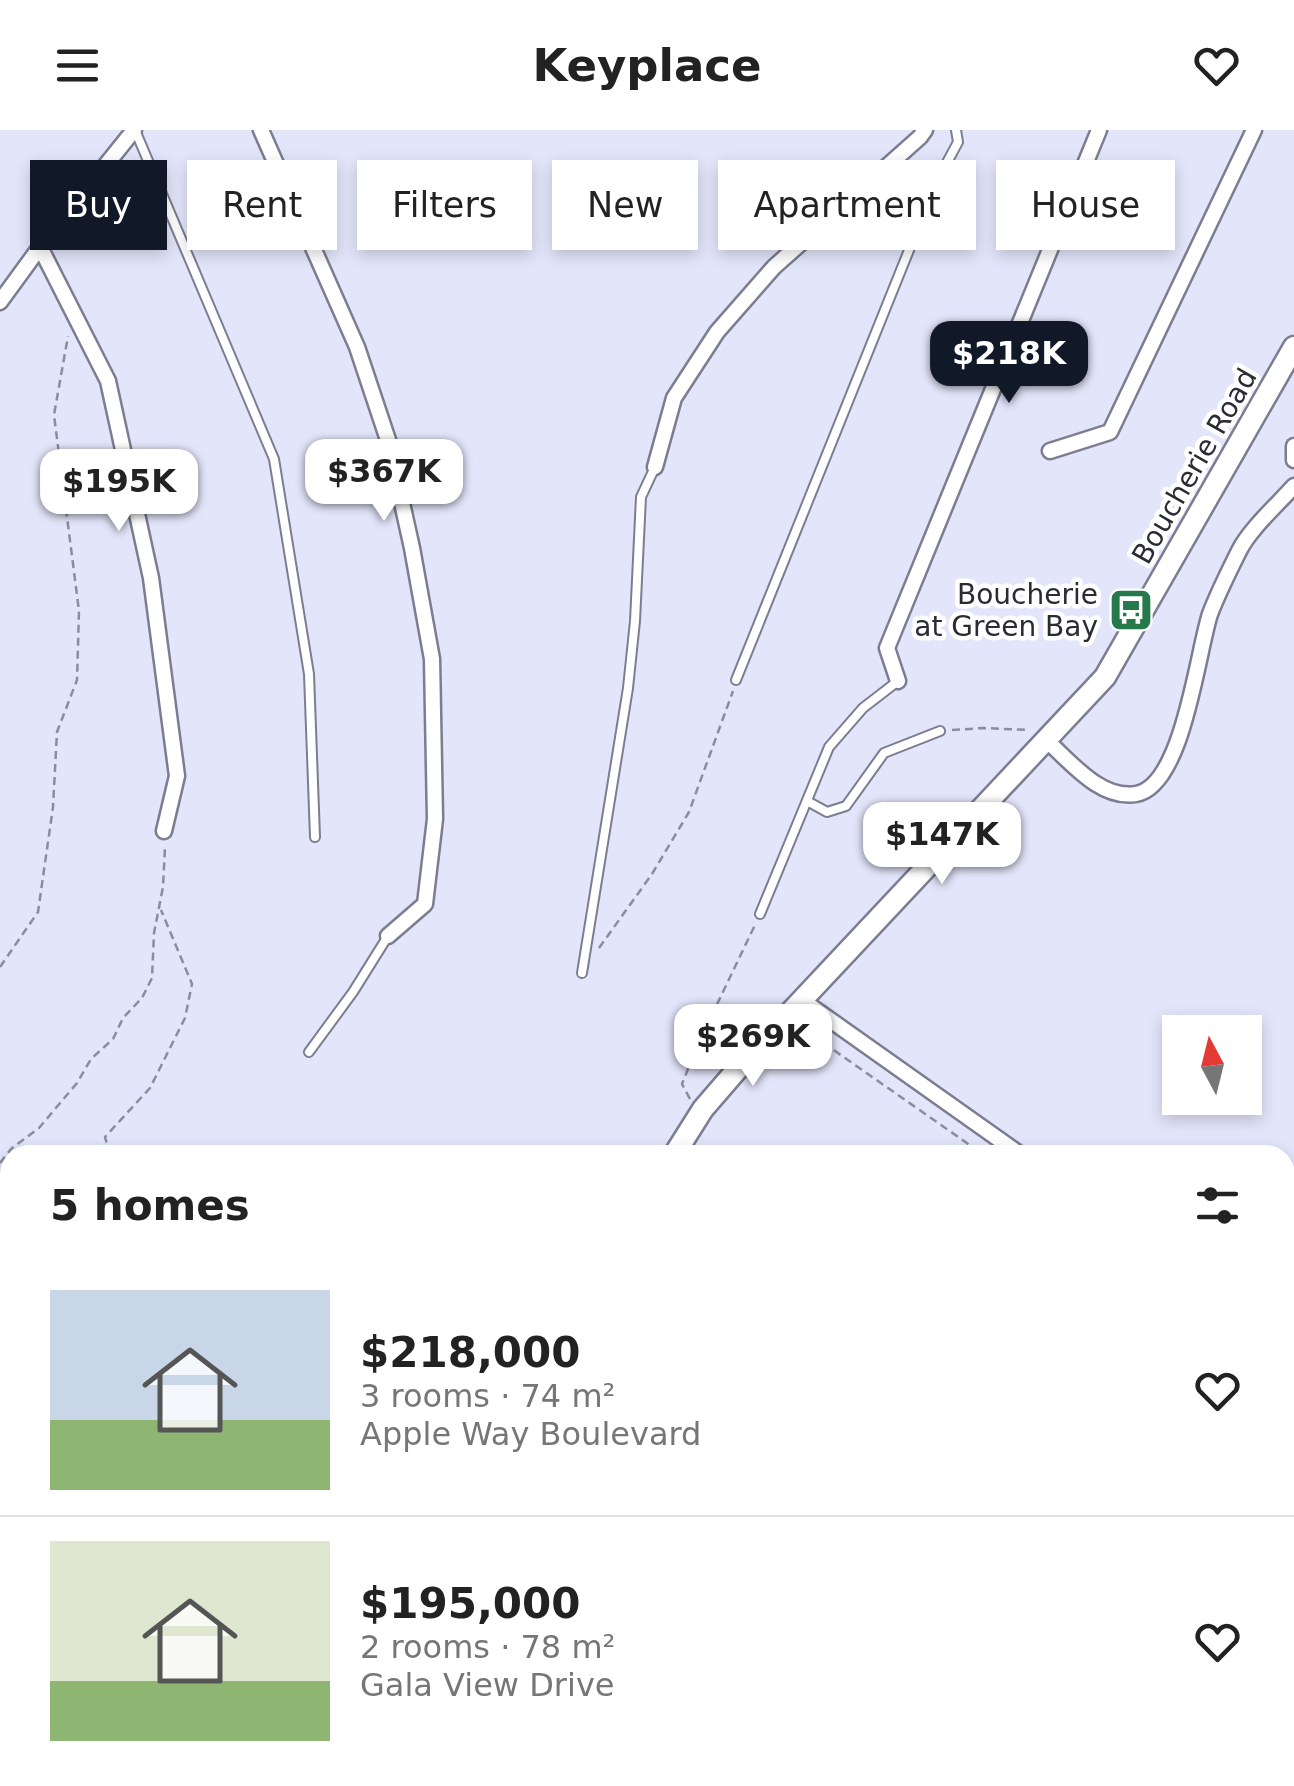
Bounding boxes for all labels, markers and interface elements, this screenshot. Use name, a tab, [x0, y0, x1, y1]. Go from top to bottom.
icon: menu	[50, 38, 105, 93]
icon: heart	[1189, 38, 1244, 93]
text: Keyplace	[532, 39, 762, 92]
chip: Buy	[30, 160, 167, 250]
chip: Rent	[187, 160, 337, 250]
chip: Filters	[357, 160, 532, 250]
chip: New	[552, 160, 698, 250]
chip: Apartment	[718, 160, 976, 250]
chip: House	[996, 160, 1175, 250]
pin: $218K	[939, 321, 1079, 406]
text: $218K	[952, 334, 1066, 372]
street label: Boucherie Road	[1125, 363, 1264, 570]
pin: $367K	[314, 439, 454, 524]
pin: $195K	[49, 449, 189, 534]
text: $367K	[327, 452, 441, 490]
text: $195K	[62, 462, 176, 500]
place label: Boucherie at Green Bay	[914, 578, 1098, 643]
bus stop icon: Boucherie at Green Bay	[1108, 587, 1154, 633]
pin: $147K	[872, 802, 1012, 887]
text: $147K	[885, 815, 999, 853]
pin: $269K	[683, 1004, 823, 1089]
north arrow	[1162, 1015, 1262, 1115]
map controls	[1162, 1015, 1262, 1115]
text: $269K	[696, 1017, 810, 1055]
icon: filters	[1190, 1178, 1245, 1233]
text: 5 homes	[50, 1181, 250, 1230]
text: $218,000	[360, 1328, 581, 1377]
icon: home	[130, 1330, 250, 1450]
icon: heart	[1190, 1363, 1245, 1418]
text: 3 rooms · 74 m²	[360, 1377, 615, 1415]
text: Apple Way Boulevard	[360, 1415, 701, 1453]
text: $195,000	[360, 1579, 581, 1628]
icon: home	[130, 1581, 250, 1701]
icon: heart	[1190, 1614, 1245, 1669]
text: 2 rooms · 78 m²	[360, 1628, 615, 1666]
text: Gala View Drive	[360, 1666, 615, 1704]

